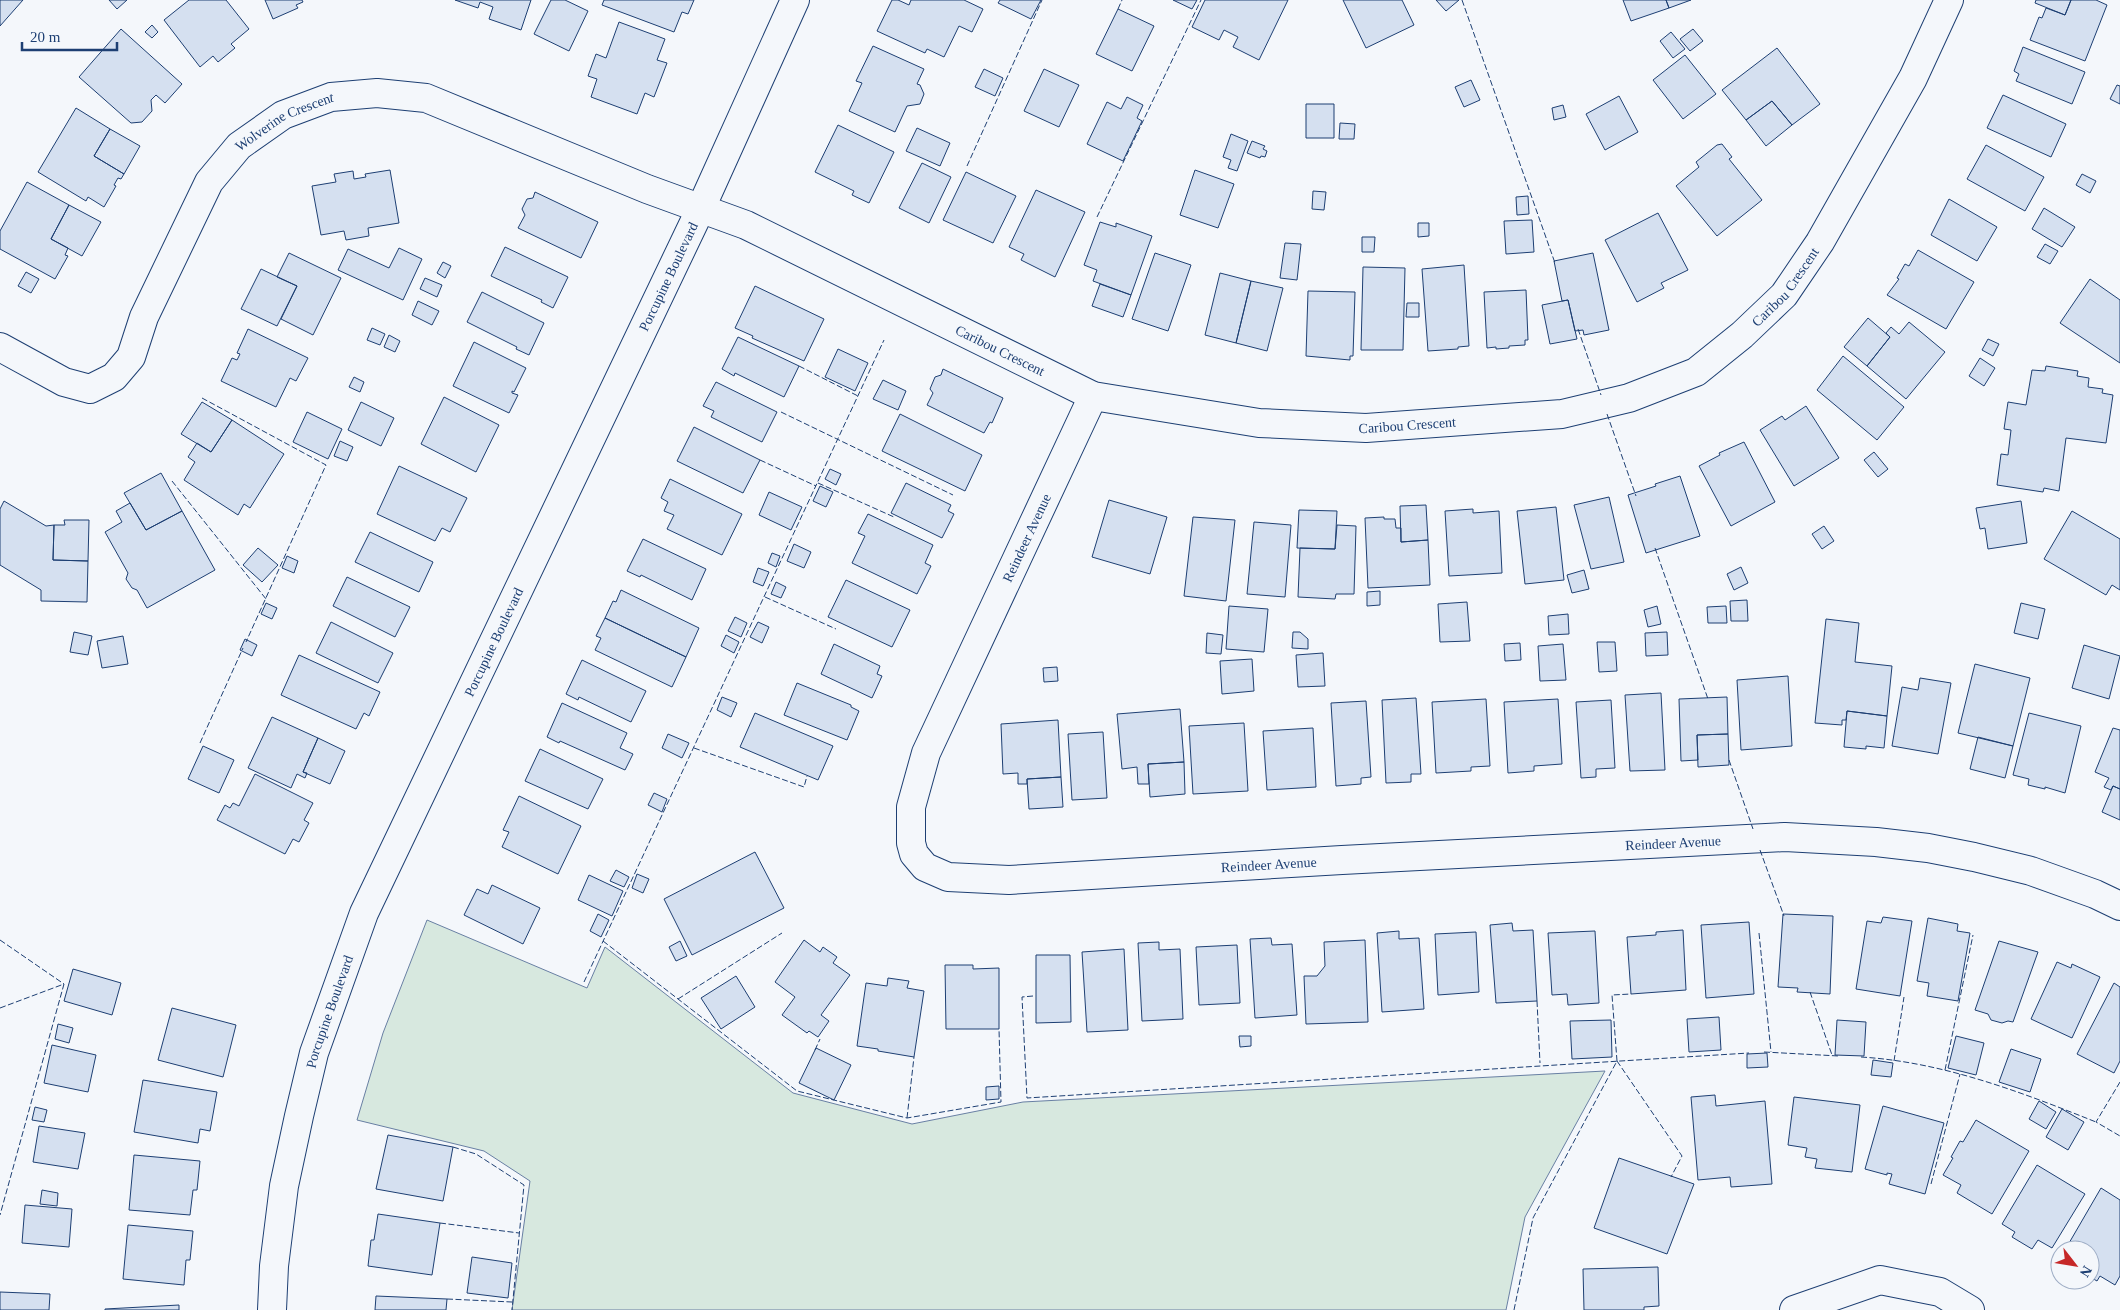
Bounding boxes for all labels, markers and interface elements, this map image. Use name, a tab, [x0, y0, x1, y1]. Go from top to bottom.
scale bar	[22, 20, 118, 52]
text: 20 m	[30, 29, 61, 45]
street label: Wolverine Crescent	[232, 89, 334, 154]
street label: Porcupine Boulevard	[636, 220, 701, 333]
street label: Caribou Crescent	[1749, 245, 1822, 329]
street label: Caribou Crescent	[953, 322, 1047, 379]
street label: Caribou Crescent	[1358, 414, 1457, 436]
street label: Reindeer Avenue	[1000, 491, 1054, 585]
street label: Porcupine Boulevard	[461, 585, 526, 699]
street label: Reindeer Avenue	[1625, 833, 1721, 853]
street label: Reindeer Avenue	[1221, 854, 1317, 875]
street label: Porcupine Boulevard	[303, 953, 356, 1070]
north arrow	[2050, 1240, 2100, 1290]
text: N	[2077, 1263, 2095, 1280]

